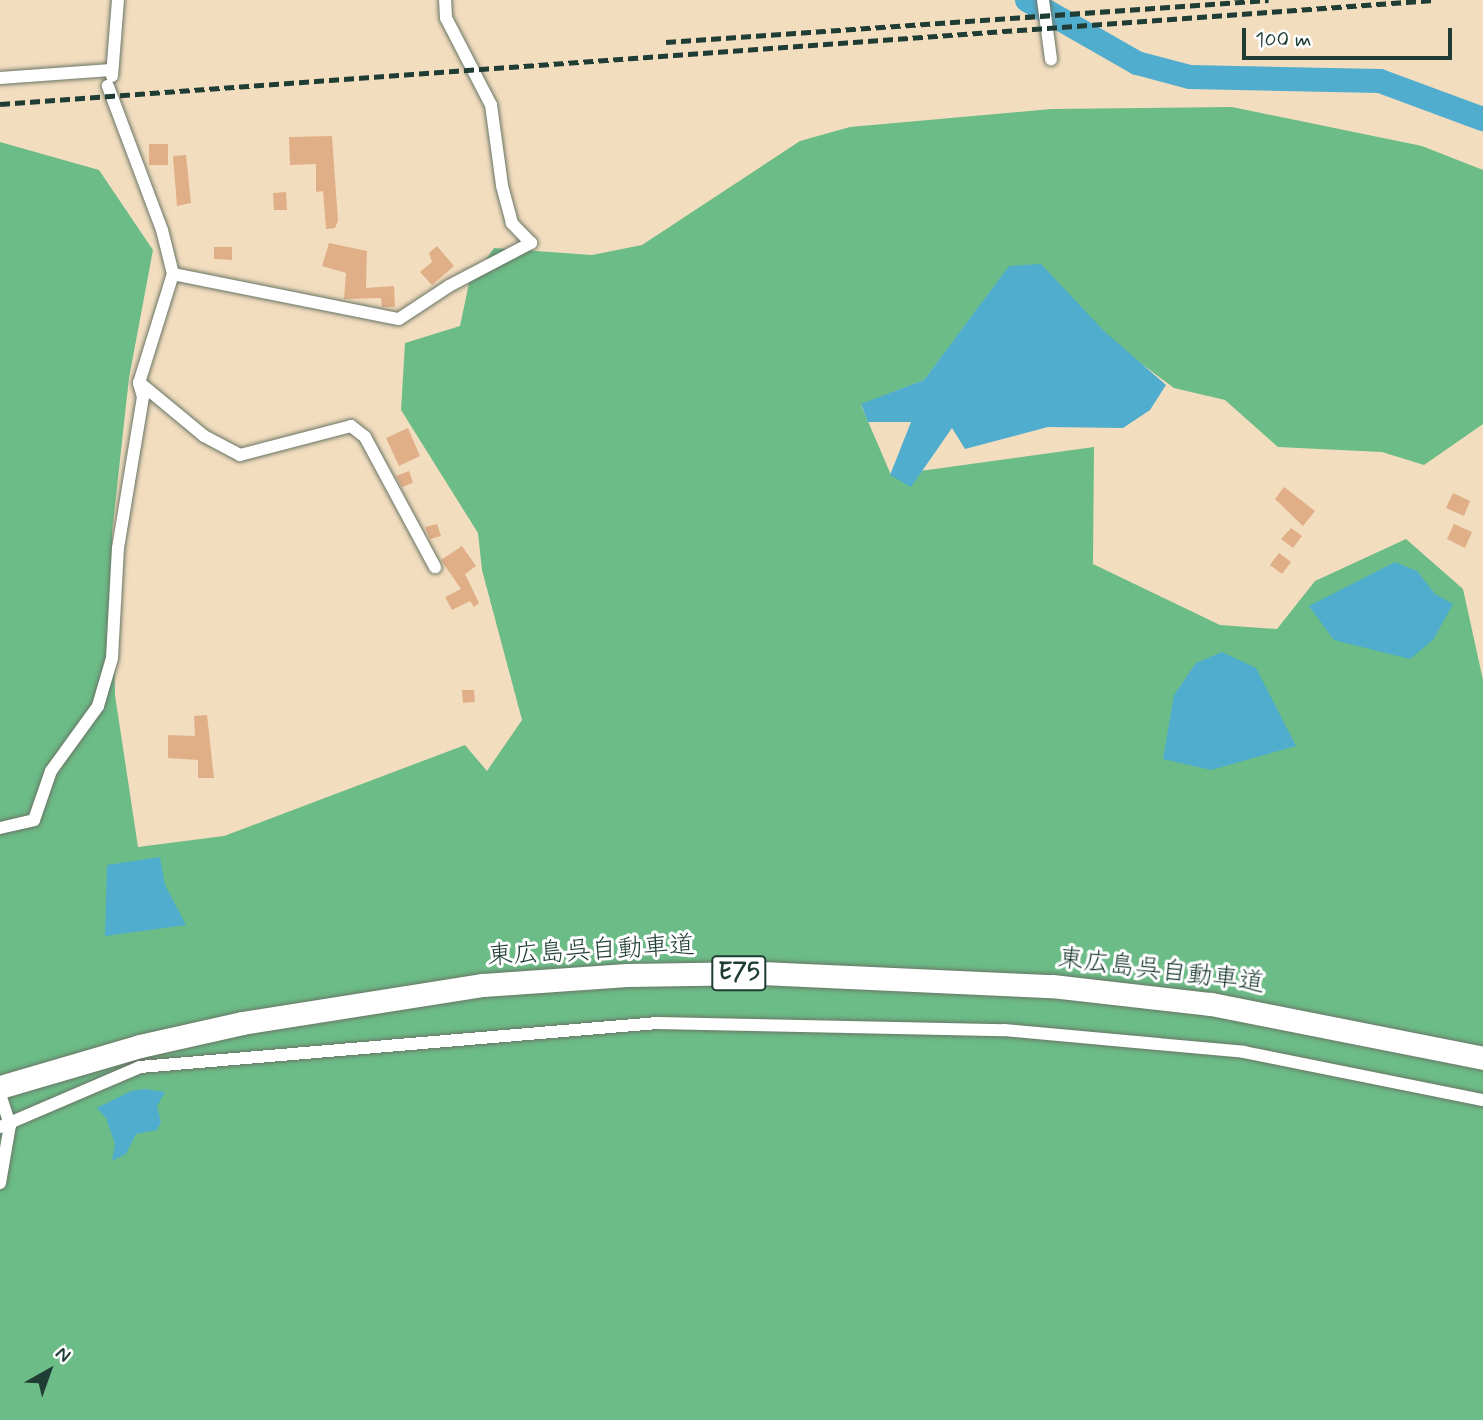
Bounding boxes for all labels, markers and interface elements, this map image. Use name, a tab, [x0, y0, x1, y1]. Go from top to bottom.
scale bar	[1245, 14, 1455, 58]
text: 100 m	[1255, 26, 1311, 54]
street label: 東広島呉自動車道	[486, 931, 696, 973]
street label: 東広島呉自動車道	[1056, 944, 1266, 1000]
road number: E75	[711, 953, 767, 993]
north arrow	[14, 1336, 84, 1406]
text: N	[50, 1341, 76, 1368]

